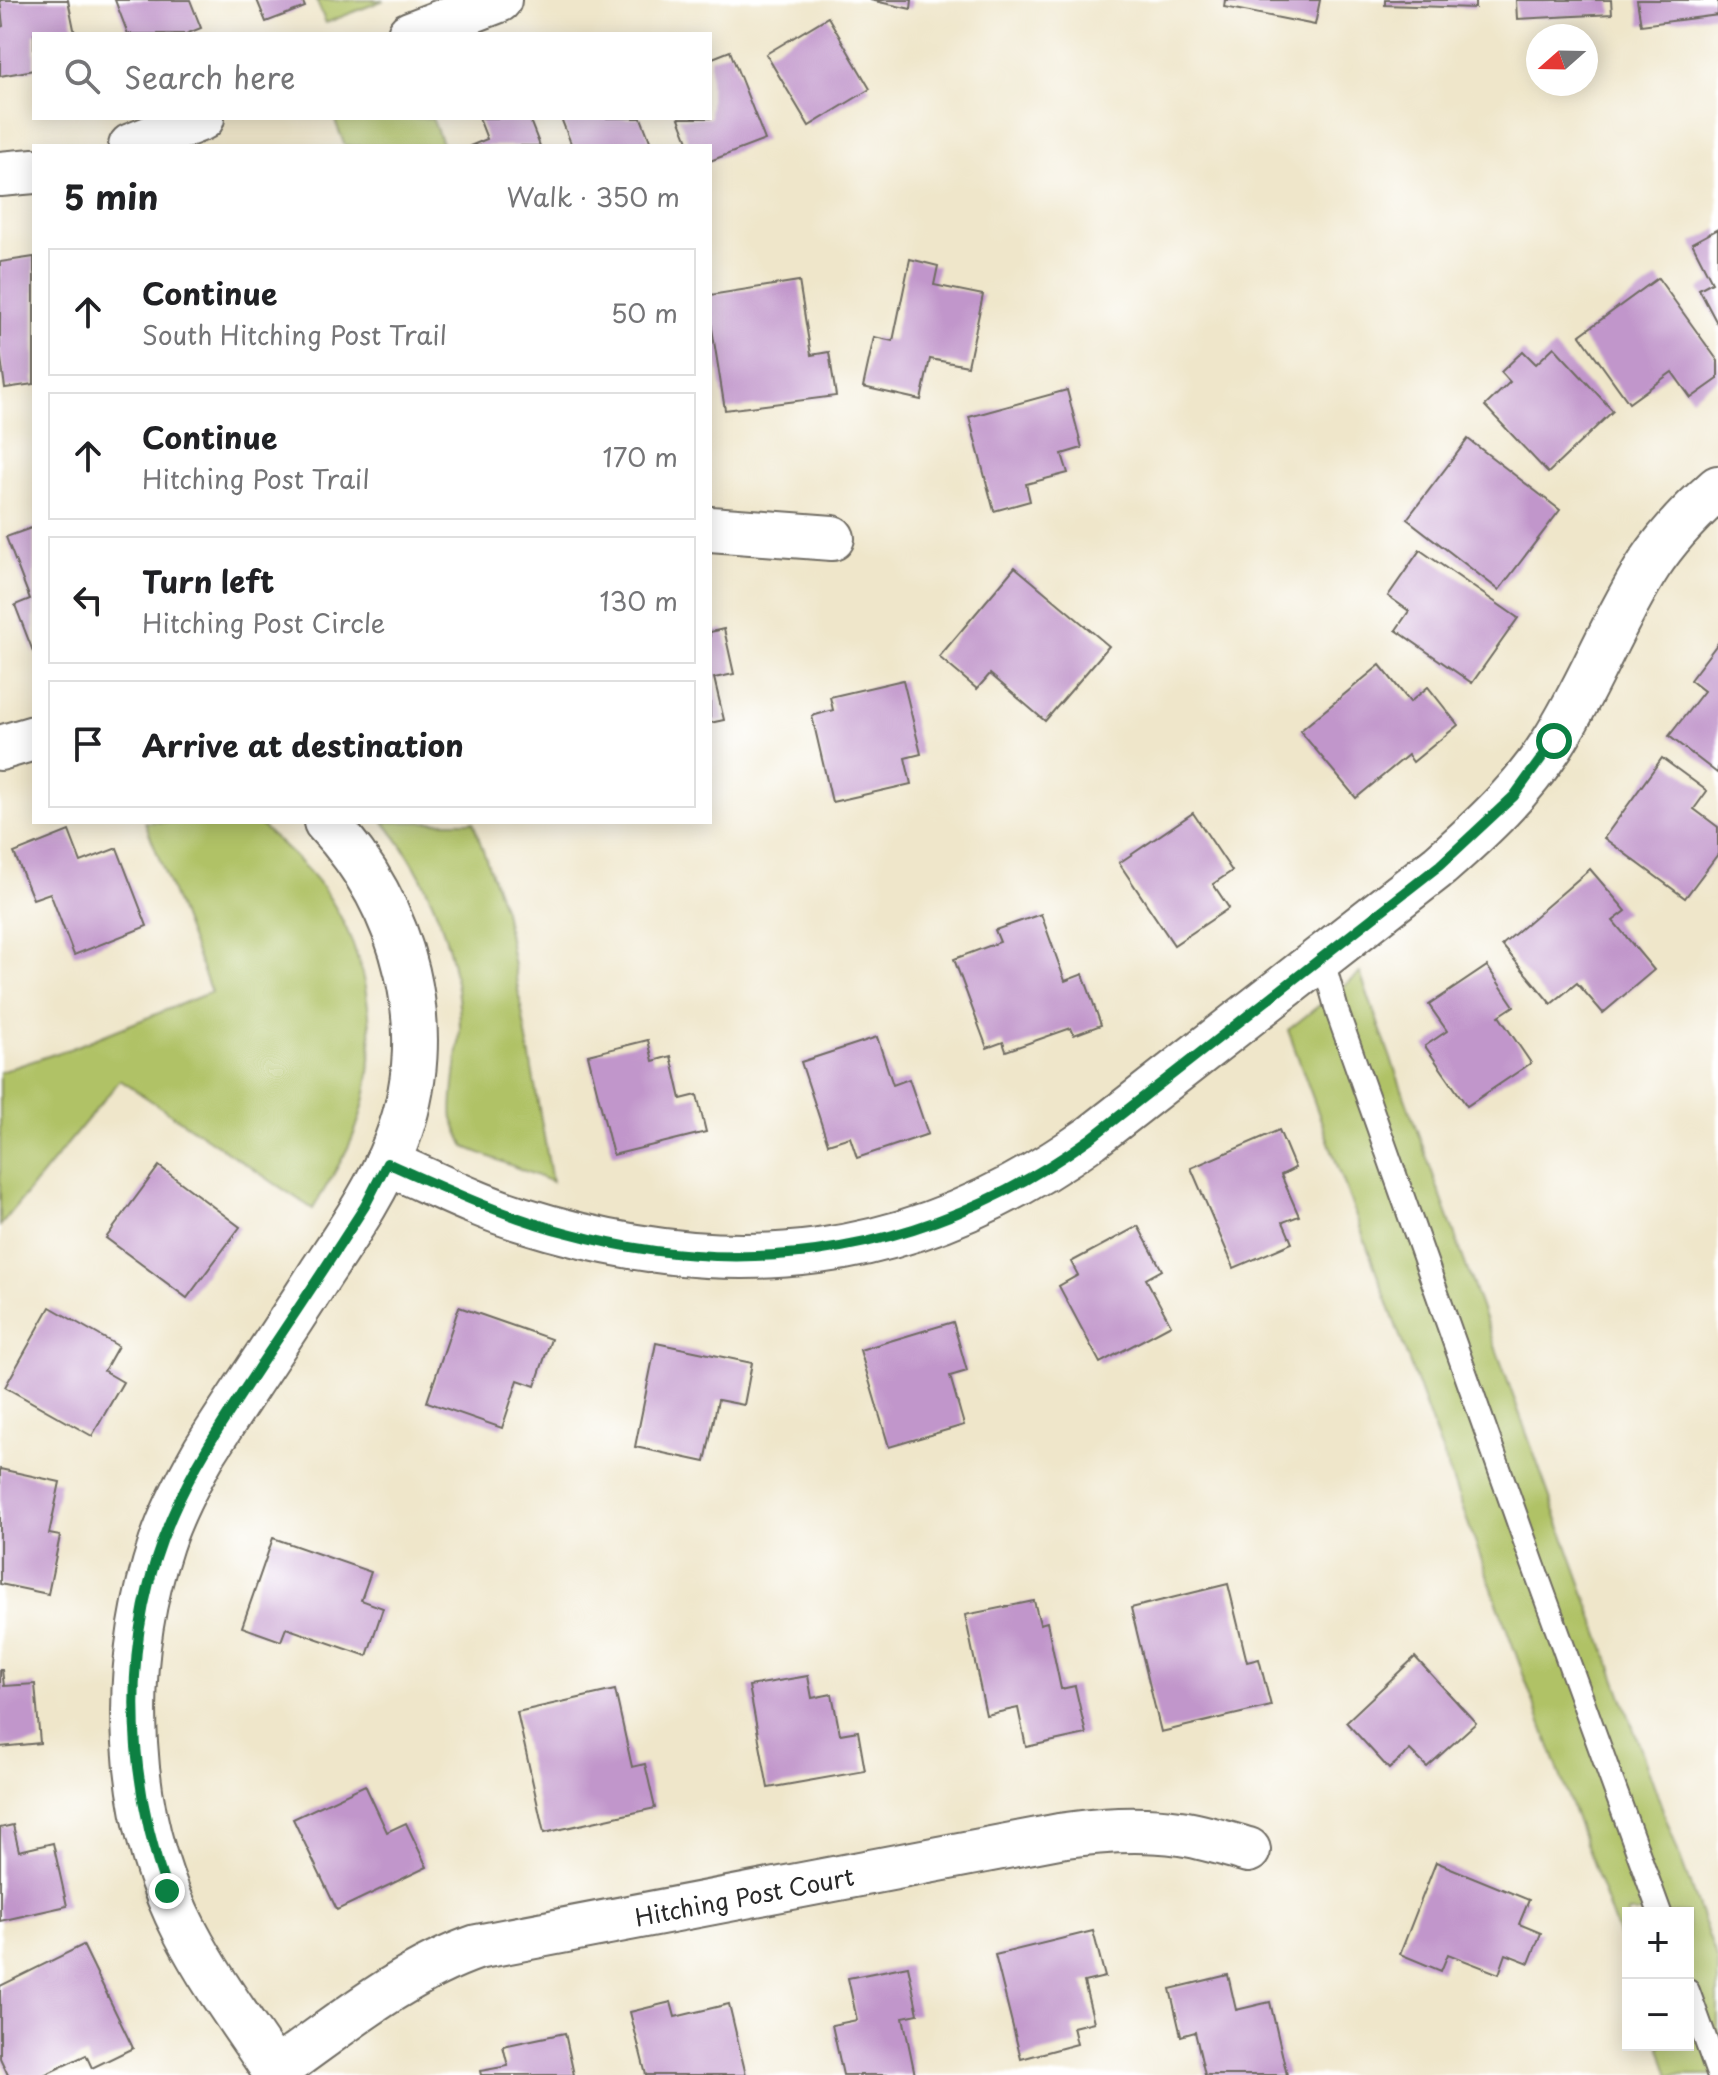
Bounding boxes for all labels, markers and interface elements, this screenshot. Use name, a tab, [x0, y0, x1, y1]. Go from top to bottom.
north arrow	[1526, 24, 1598, 96]
search box	[32, 32, 712, 120]
icon: search	[60, 54, 104, 98]
text: Search here	[124, 54, 296, 99]
text: 5 min	[64, 170, 158, 222]
text: Walk · 350 m	[507, 177, 680, 216]
text: Continue	[142, 270, 277, 315]
icon: ahead	[66, 290, 110, 334]
text: 50 m	[611, 293, 678, 332]
text: South Hitching Post Trail	[142, 315, 447, 354]
text: Continue	[142, 414, 277, 459]
icon: ahead	[66, 434, 110, 478]
text: 170 m	[603, 437, 678, 476]
text: Hitching Post Trail	[142, 459, 370, 498]
text: Turn left	[142, 558, 274, 603]
icon: left	[66, 578, 110, 622]
text: 130 m	[599, 581, 678, 620]
text: Hitching Post Circle	[142, 603, 385, 642]
icon: arrive	[66, 722, 110, 766]
text: Arrive at destination	[142, 722, 464, 767]
route start	[1536, 723, 1572, 759]
street label: Hitching Post Court	[632, 1857, 857, 1935]
route end	[149, 1873, 185, 1909]
map controls	[1622, 1907, 1694, 2051]
button: +	[1622, 1907, 1694, 1979]
button: −	[1622, 1979, 1694, 2051]

